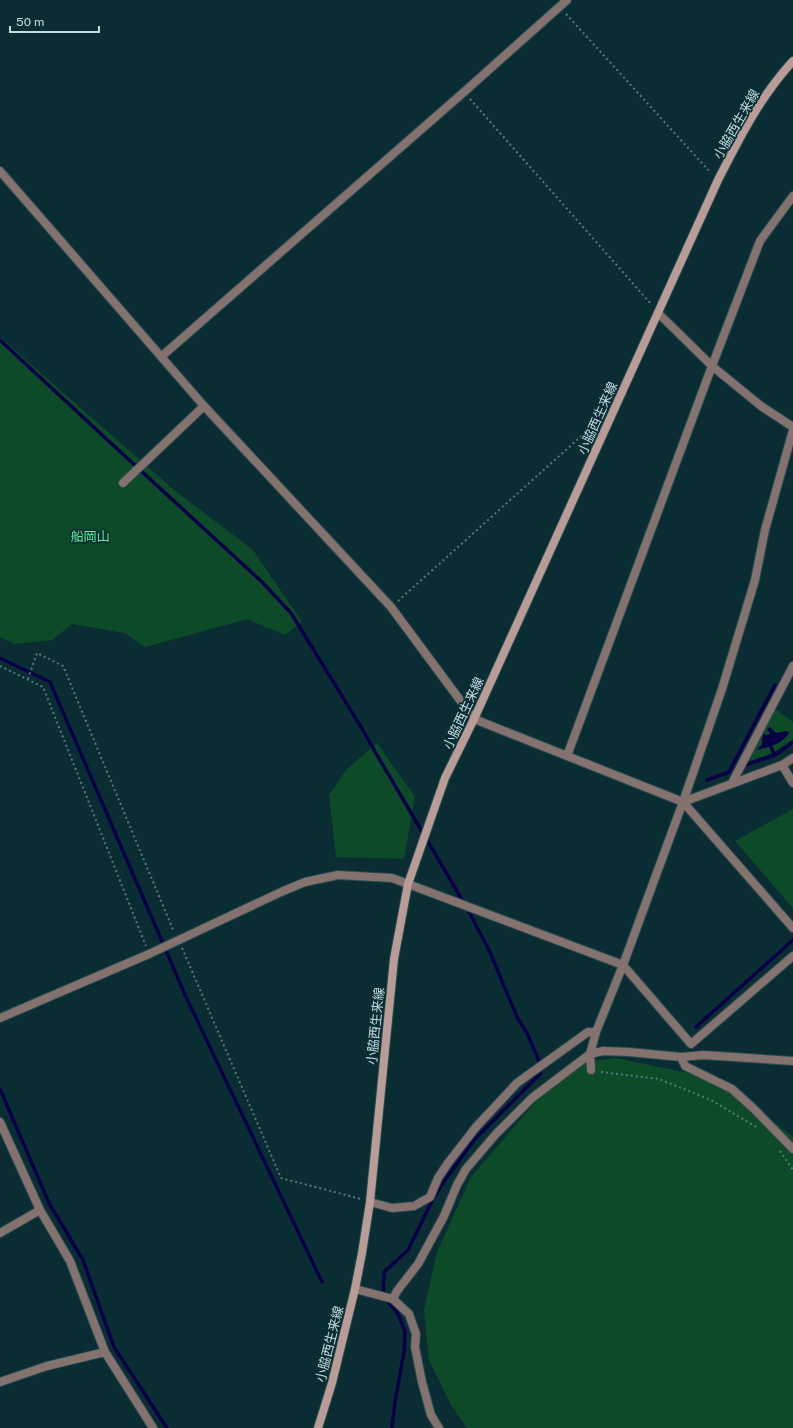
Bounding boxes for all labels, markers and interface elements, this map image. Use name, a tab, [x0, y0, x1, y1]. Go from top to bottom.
scale bar	[10, 8, 99, 34]
text: 50 m	[16, 15, 44, 29]
street label: 小脇西生来線	[710, 87, 762, 162]
street label: 小脇西生来線	[575, 380, 620, 457]
park label: 船岡山	[70, 529, 110, 544]
street label: 小脇西生来線	[440, 675, 487, 752]
street label: 小脇西生来線	[364, 986, 387, 1066]
street label: 小脇西生来線	[313, 1304, 346, 1384]

